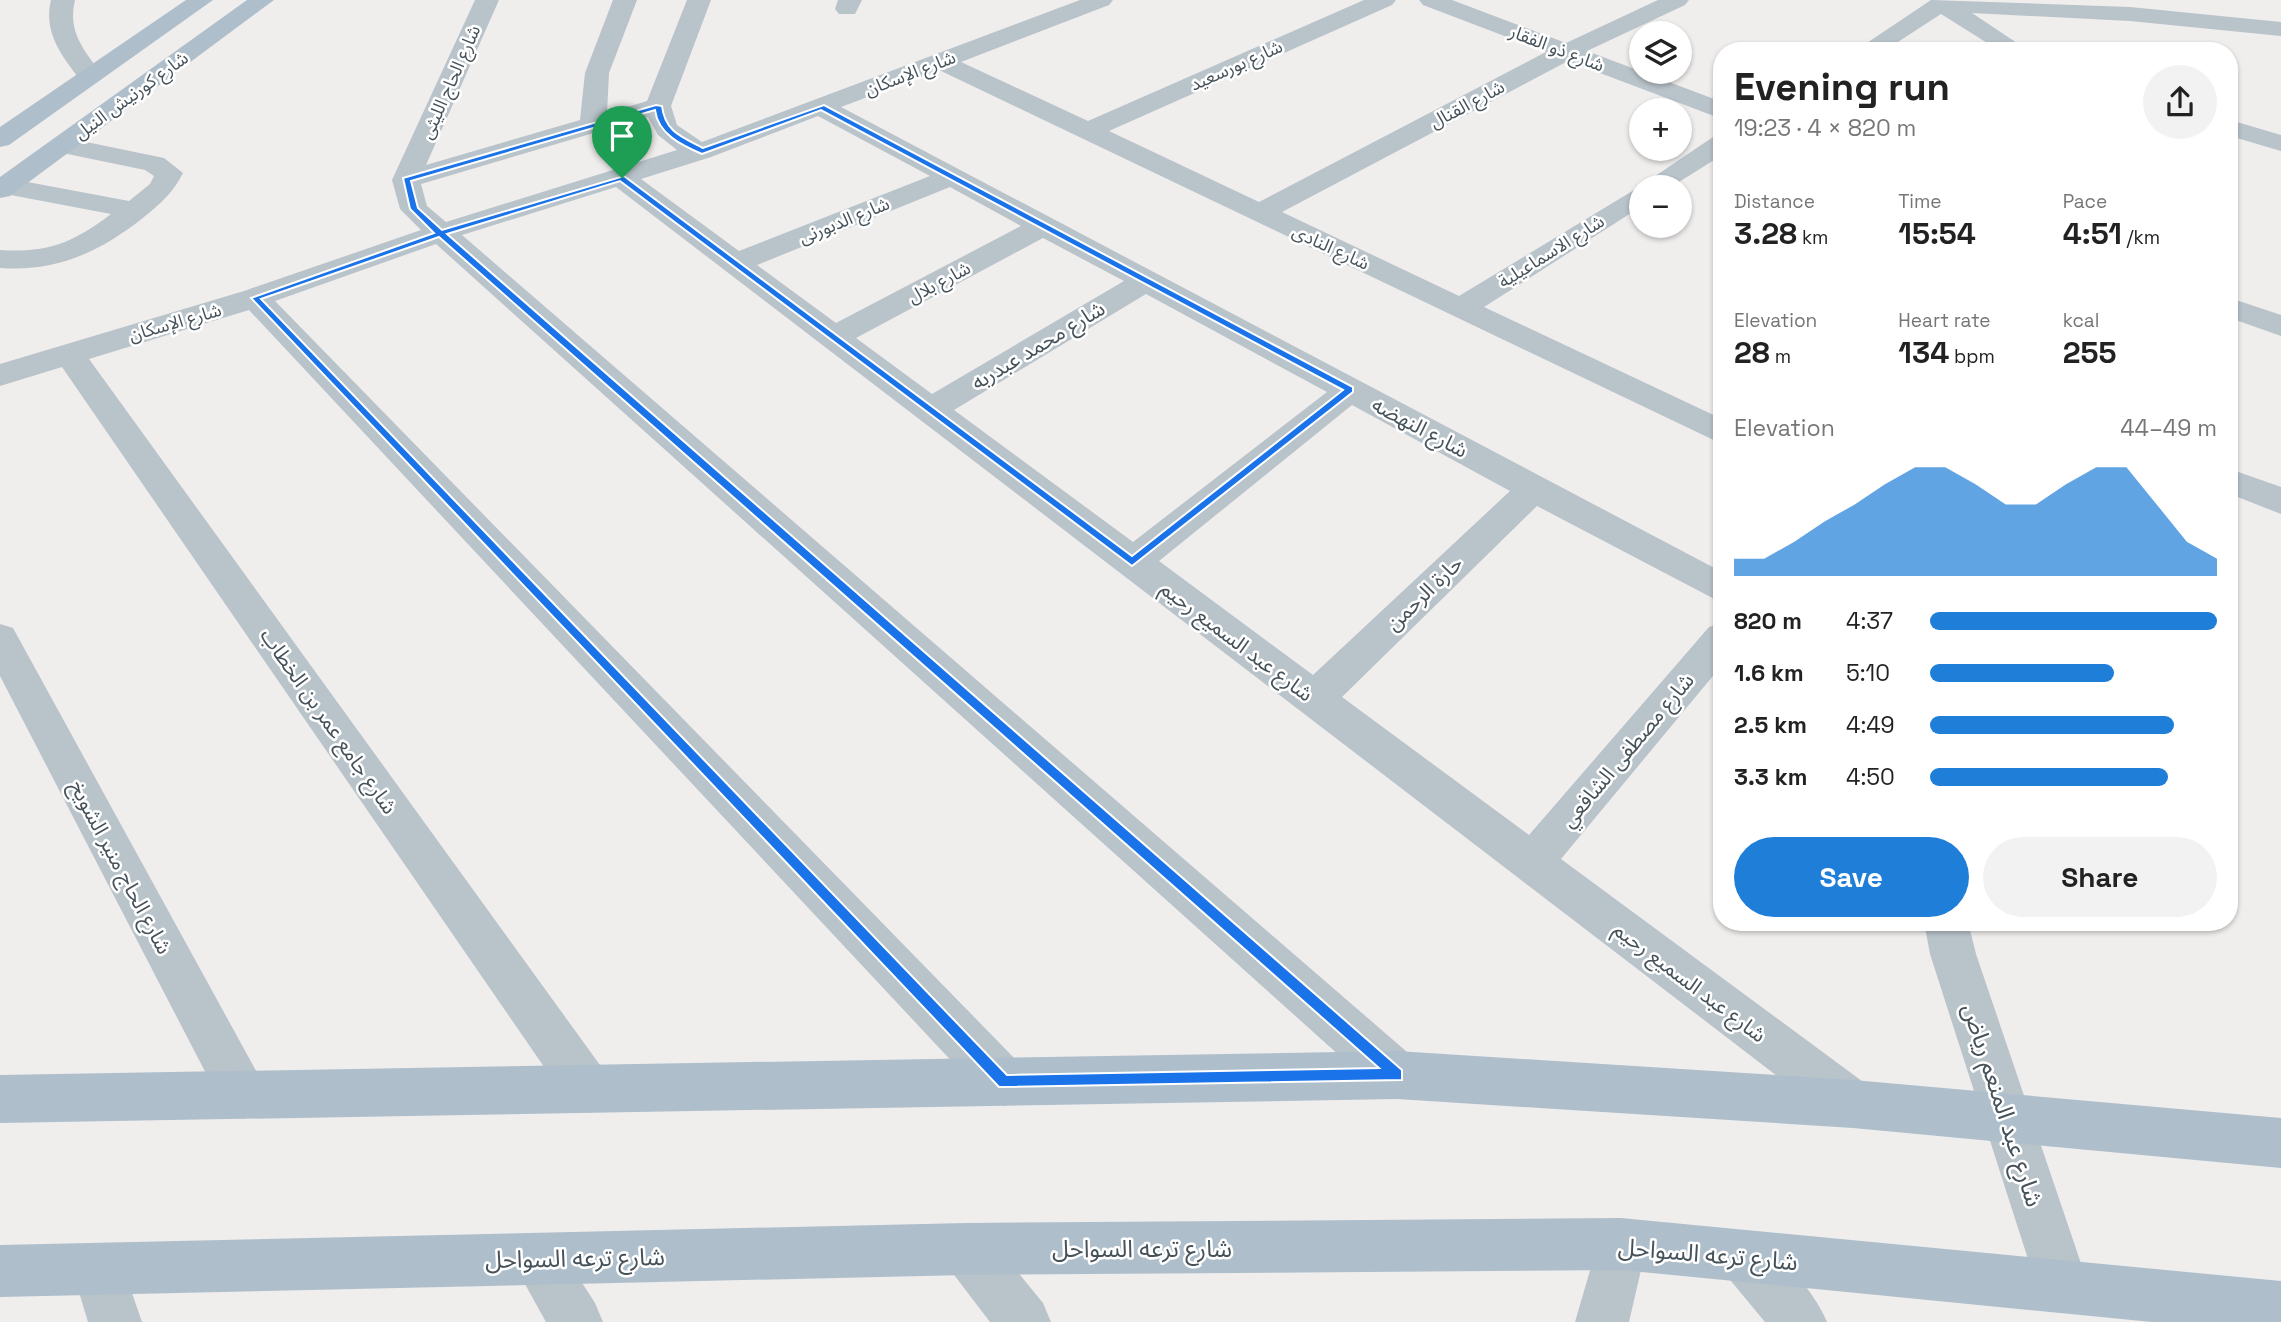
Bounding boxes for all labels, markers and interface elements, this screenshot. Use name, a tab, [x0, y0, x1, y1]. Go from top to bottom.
street label: شارع ذو الفقار	[1504, 19, 1608, 79]
street label: شارع الحاج الليثى	[415, 21, 488, 144]
map controls	[1629, 21, 1692, 238]
button: layers	[1629, 21, 1692, 84]
street label: شارع بورسعيد	[1186, 34, 1287, 98]
street label: شارع الإسكان	[861, 45, 960, 104]
street label: شارع كورنيش النيل	[69, 46, 194, 147]
text: Evening run	[1734, 63, 1950, 111]
button: share	[2143, 65, 2217, 139]
street label: شارع القنال	[1426, 75, 1510, 136]
button: +	[1629, 98, 1692, 161]
pin	[592, 106, 652, 178]
text: 19:23 · 4 × 820 m	[1734, 113, 1916, 143]
icon: arrive	[603, 117, 641, 155]
button: −	[1629, 175, 1692, 238]
text: Distance	[1734, 189, 1815, 214]
text: Time	[1898, 189, 1942, 214]
text: Pace	[2063, 189, 2107, 214]
street label: شارع الدبورنى	[795, 191, 894, 251]
street label: شارع الاسماعيلية	[1494, 209, 1610, 295]
text: 3.28	[1734, 214, 1797, 253]
text: 15:54	[1898, 214, 1976, 253]
text: 4:51	[2063, 214, 2122, 253]
street label: شارع النادى	[1288, 219, 1373, 278]
text: km	[1797, 225, 1828, 250]
text: /km	[2122, 225, 2160, 250]
street label: شارع بلال	[904, 256, 976, 311]
street label: شارع محمد عبدربه	[966, 294, 1111, 397]
street label: شارع الإسكان	[126, 298, 225, 349]
text: Elevation	[1734, 308, 1817, 333]
text: Heart rate	[1898, 308, 1991, 333]
text: kcal	[2063, 308, 2099, 333]
text: 28	[1734, 333, 1770, 372]
text: 134	[1898, 333, 1949, 372]
text: 255	[2063, 333, 2116, 372]
text: m	[1770, 344, 1791, 369]
text: bpm	[1949, 344, 1995, 369]
street label: شارع النهضه	[1366, 390, 1473, 465]
text: Elevation	[1734, 413, 1835, 443]
text: 44–49 m	[2120, 413, 2217, 443]
street label: حارة الرحمن	[1380, 550, 1468, 636]
street label: شارع عبد السميع رحيم	[1154, 575, 1319, 709]
text: 820 m	[1734, 606, 1802, 636]
text: 4:37	[1846, 606, 1893, 636]
street label: شارع جامع عمر بن الخطاب	[253, 623, 403, 820]
text: 1.6 km	[1734, 658, 1804, 688]
text: 5:10	[1846, 658, 1890, 688]
street label: شارع مصطفى الشافعي	[1554, 667, 1702, 835]
text: 2.5 km	[1734, 710, 1807, 740]
text: 4:49	[1846, 710, 1895, 740]
text: 3.3 km	[1734, 762, 1807, 792]
text: 4:50	[1846, 762, 1895, 792]
street label: شارع الحاج منير الشويخ	[62, 775, 178, 959]
button: Save	[1734, 837, 1969, 917]
button: Share	[1983, 837, 2217, 917]
street label: شارع عبد السميع رحيم	[1607, 916, 1772, 1050]
street label: شارع عبد المنعم رياض	[1954, 999, 2050, 1211]
street label: شارع ترعه السواحل	[1617, 1231, 1799, 1279]
street label: شارع ترعه السواحل	[1052, 1233, 1232, 1266]
street label: شارع ترعه السواحل	[485, 1241, 665, 1277]

